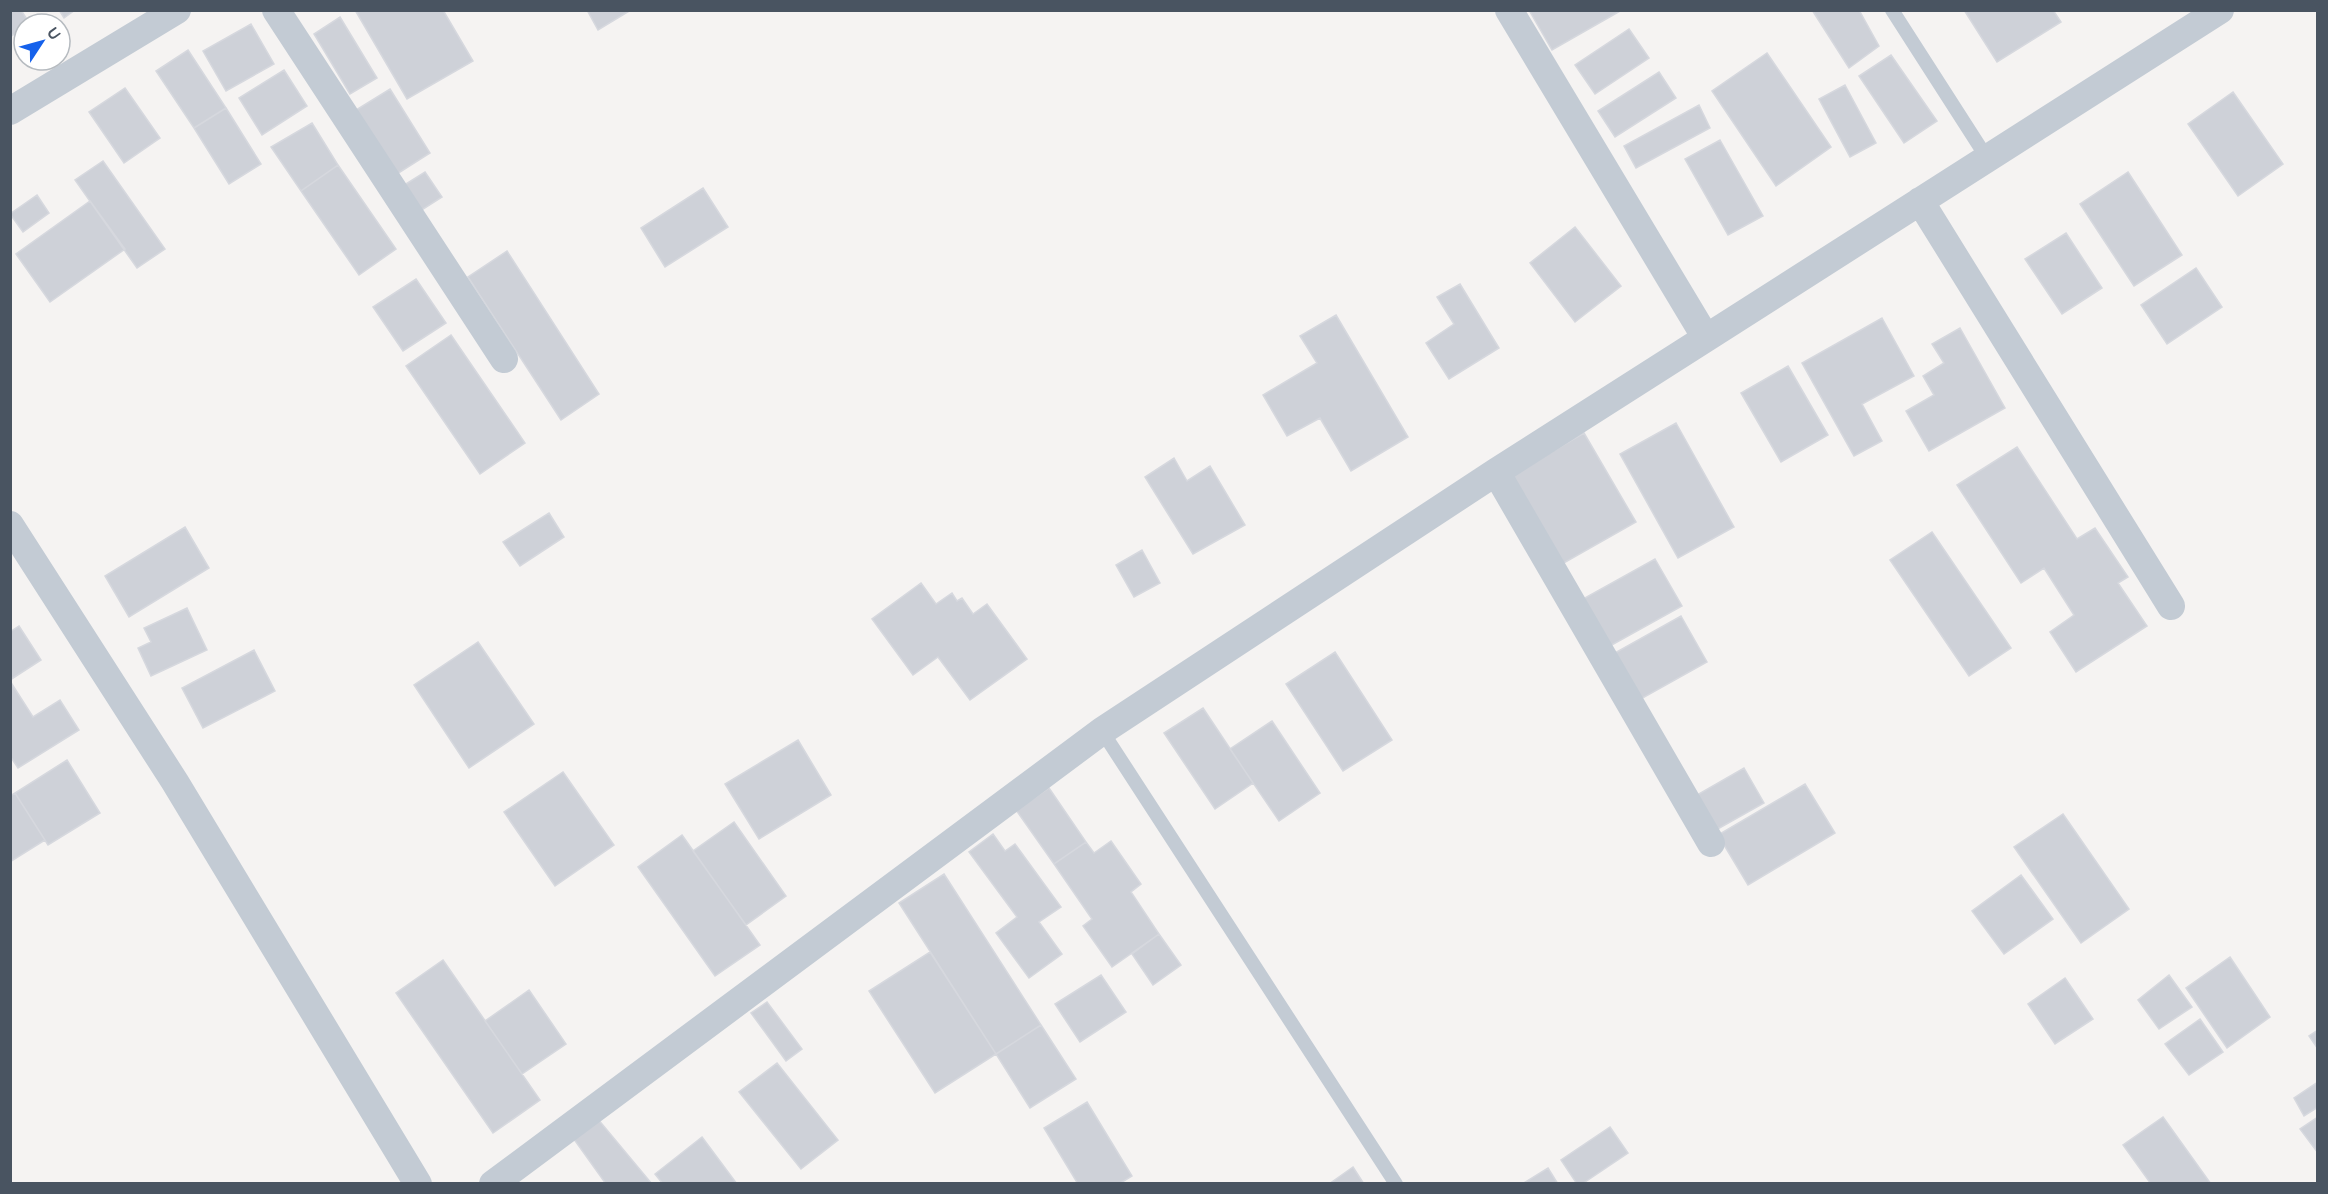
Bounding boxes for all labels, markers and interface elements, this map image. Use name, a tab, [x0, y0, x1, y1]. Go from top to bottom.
north arrow	[12, 12, 72, 72]
text: U	[43, 23, 66, 44]

